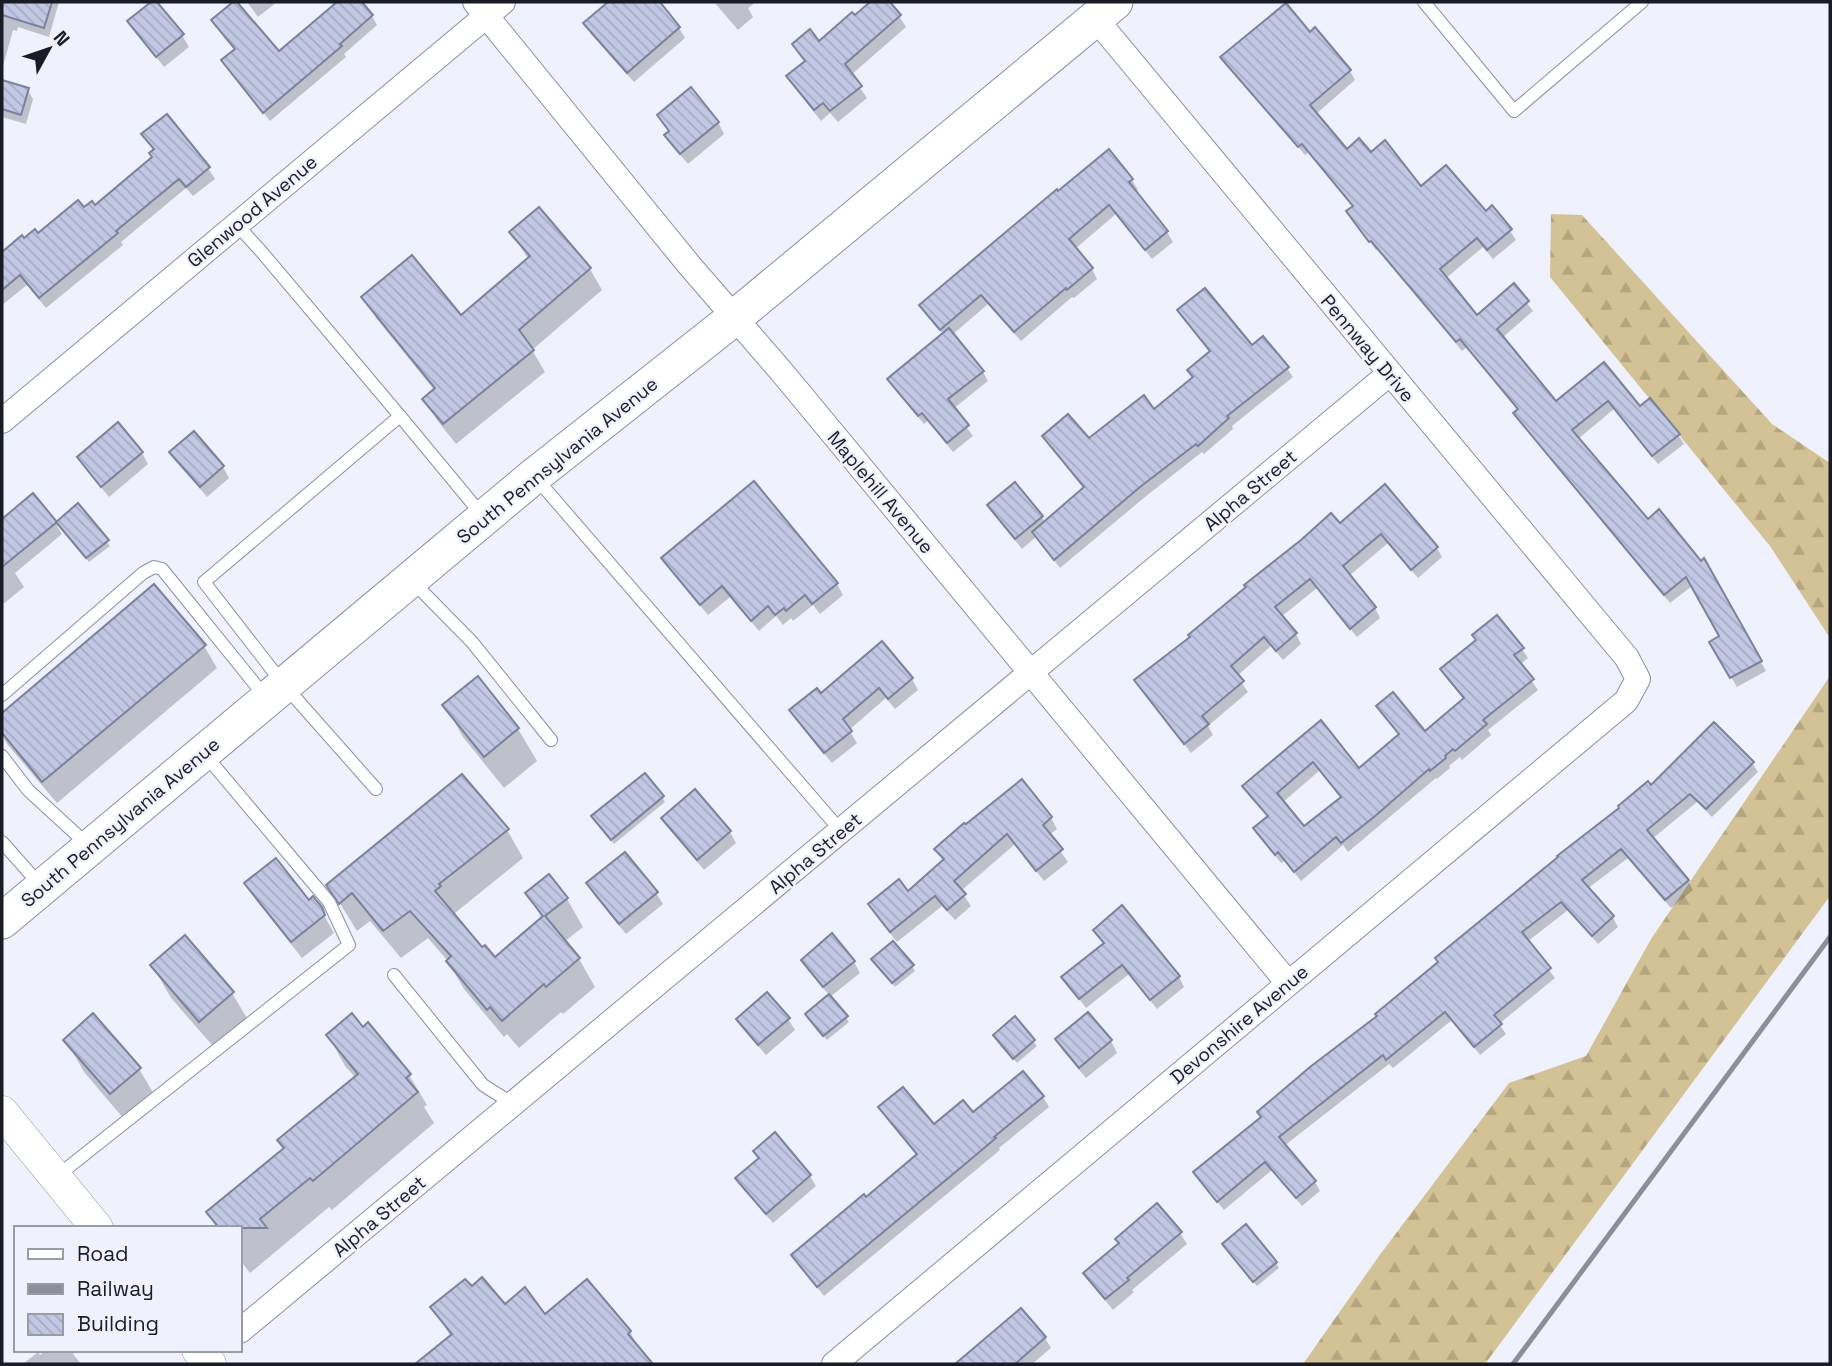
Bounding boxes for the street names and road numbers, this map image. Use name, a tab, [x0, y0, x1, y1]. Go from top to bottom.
street label: Glenwood Avenue	[182, 150, 323, 273]
street label: Pennway Drive	[1315, 289, 1420, 407]
street label: South Pennsylvania Avenue	[451, 371, 663, 549]
street label: Maplehill Avenue	[822, 426, 939, 559]
street label: Alpha Street	[1198, 444, 1302, 537]
street label: South Pennsylvania Avenue	[16, 732, 225, 913]
street label: Alpha Street	[763, 807, 867, 900]
street label: Devonshire Avenue	[1165, 959, 1314, 1090]
street label: Alpha Street	[327, 1170, 431, 1263]

